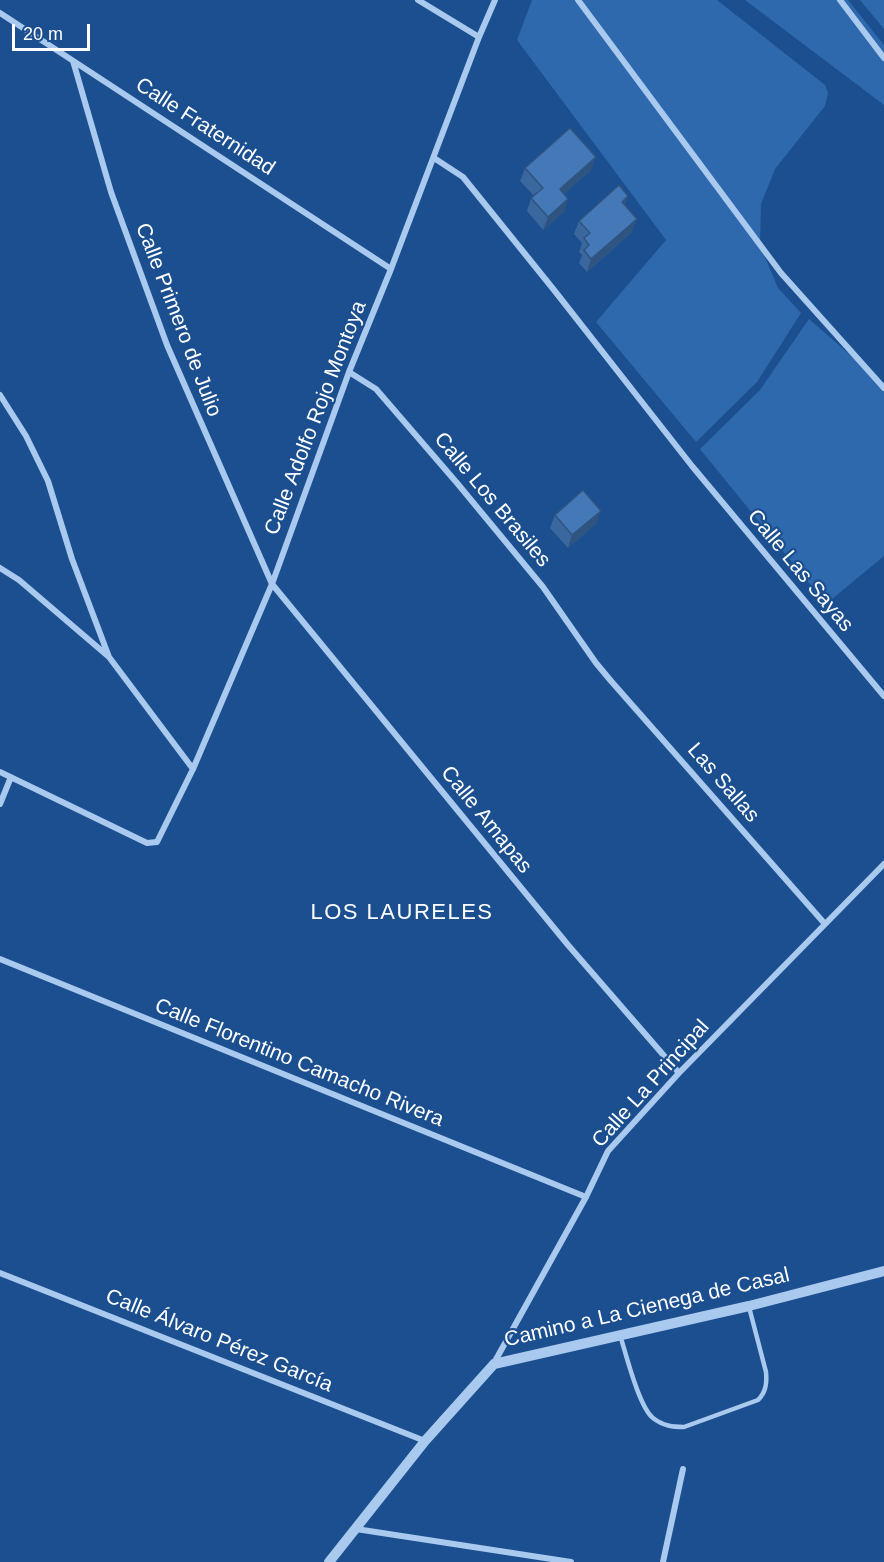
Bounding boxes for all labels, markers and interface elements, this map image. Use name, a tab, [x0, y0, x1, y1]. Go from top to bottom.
scale bar	[15, 12, 93, 50]
text: 20 m	[23, 24, 63, 44]
street label: Calle Fraternidad	[131, 73, 279, 181]
street label: Calle Primero de Julio	[129, 220, 227, 420]
street label: Calle Adolfo Rojo Montoya	[260, 297, 372, 539]
street label: Calle Los Brasiles	[428, 428, 556, 572]
street label: Calle Las Sayas	[742, 505, 858, 637]
street label: Las Sallas	[682, 738, 764, 828]
street label: Calle Amapas	[435, 761, 537, 879]
district label: LOS LAURELES	[310, 900, 494, 926]
street label: Calle Florentino Camacho Rivera	[151, 993, 447, 1133]
street label: Calle La Principal	[587, 1015, 715, 1153]
street label: Camino a La Cienega de Casal	[502, 1263, 792, 1353]
street label: Calle Álvaro Pérez García	[102, 1284, 336, 1398]

